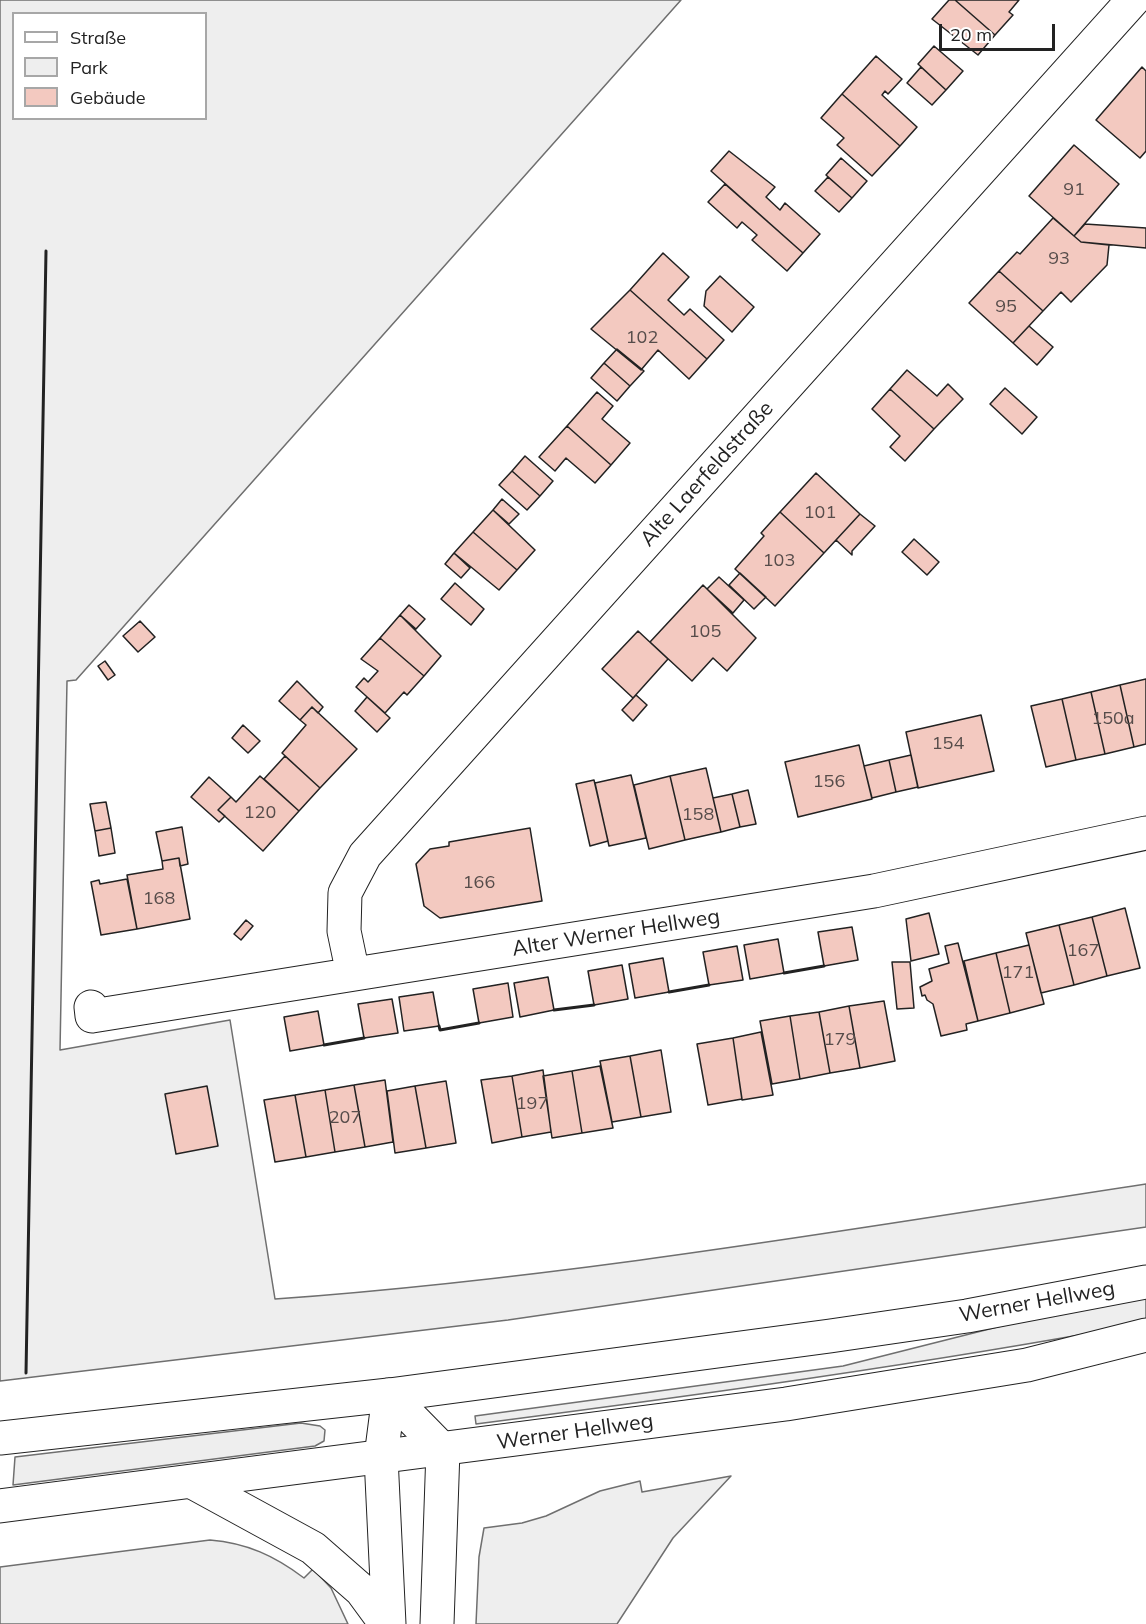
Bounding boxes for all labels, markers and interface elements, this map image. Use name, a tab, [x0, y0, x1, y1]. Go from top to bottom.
legend	[12, 12, 207, 120]
scale bar	[942, 12, 1058, 50]
text: 20 m	[950, 23, 992, 46]
text: Straße	[70, 26, 126, 49]
text: Park	[70, 56, 108, 79]
text: Gebäude	[70, 86, 146, 109]
house number: 91	[1063, 179, 1085, 201]
house number: 93	[1048, 248, 1070, 270]
house number: 95	[995, 296, 1017, 318]
house number: 102	[626, 327, 658, 349]
street label: Alte Laerfeldstraße	[635, 396, 779, 552]
house number: 101	[804, 502, 836, 524]
house number: 103	[763, 550, 795, 572]
house number: 105	[689, 621, 721, 643]
house number: 150a	[1091, 708, 1135, 730]
house number: 154	[932, 733, 964, 755]
house number: 156	[813, 771, 845, 793]
house number: 120	[244, 802, 276, 824]
house number: 158	[682, 804, 714, 826]
house number: 166	[463, 872, 495, 894]
house number: 168	[143, 888, 175, 910]
street label: Alter Werner Hellweg	[510, 904, 722, 962]
house number: 167	[1067, 940, 1099, 962]
house number: 171	[1002, 962, 1034, 984]
house number: 179	[824, 1029, 856, 1051]
house number: 197	[516, 1093, 548, 1115]
house number: 207	[329, 1107, 361, 1129]
street label: Werner Hellweg	[957, 1276, 1117, 1328]
street label: Werner Hellweg	[495, 1409, 655, 1455]

